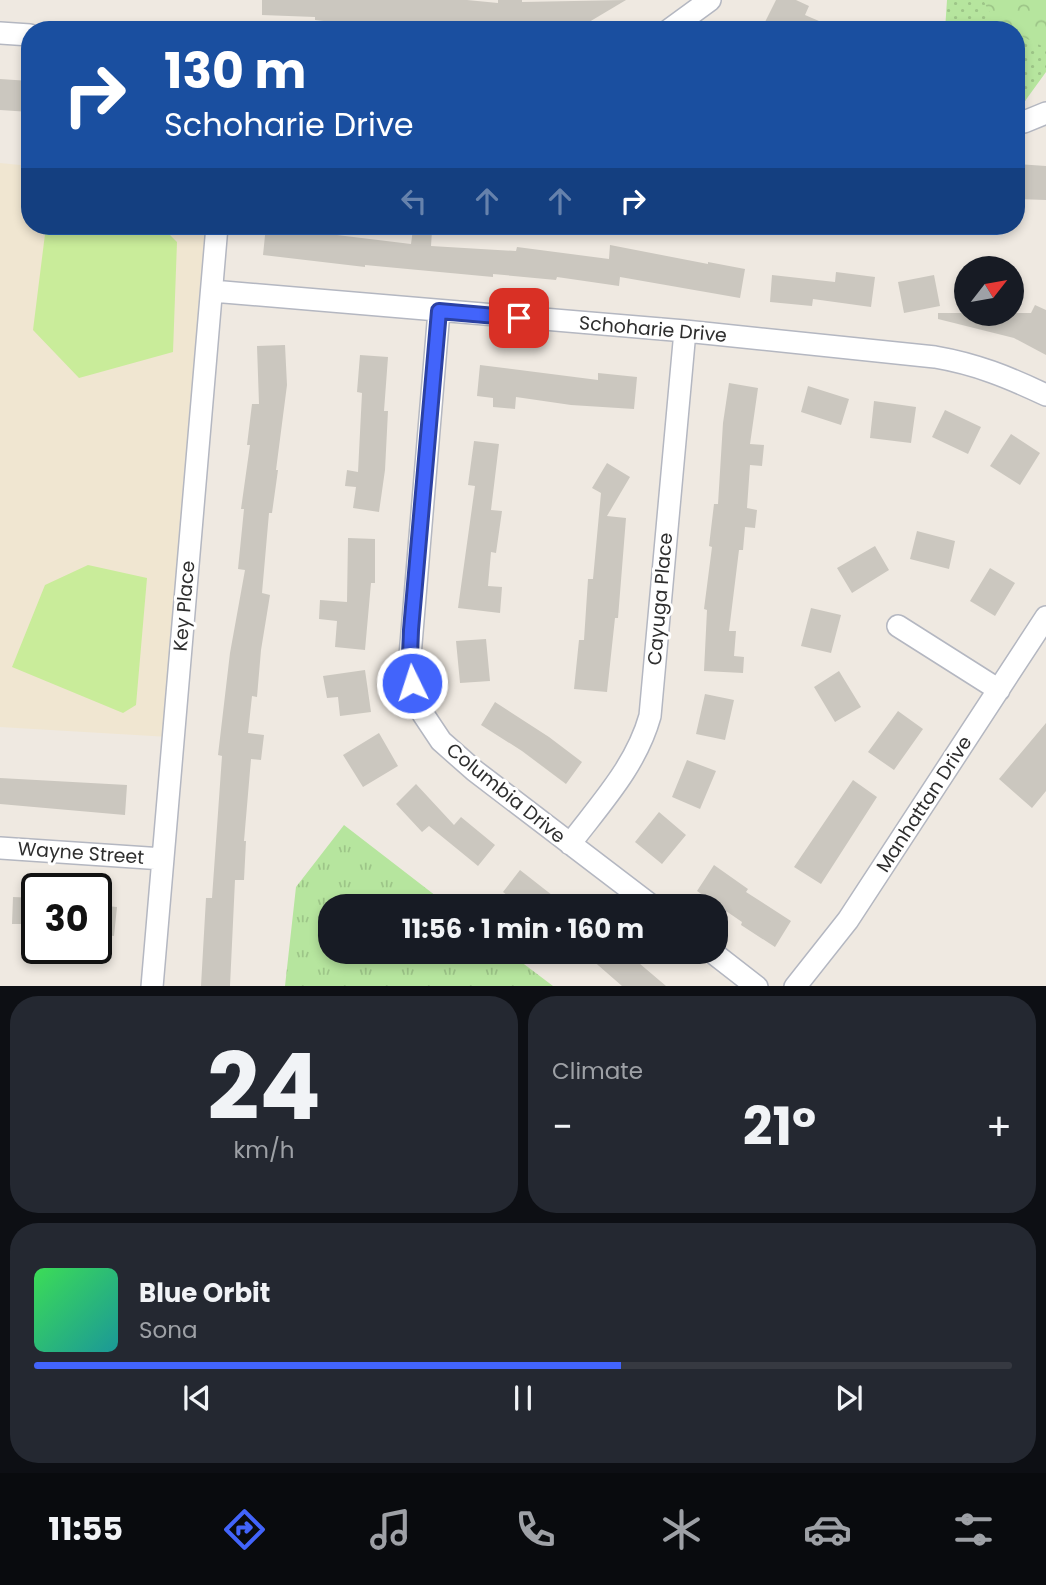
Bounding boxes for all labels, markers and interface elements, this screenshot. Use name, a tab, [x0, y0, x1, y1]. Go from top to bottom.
text: 130 m	[164, 37, 306, 105]
icon: right	[49, 49, 140, 140]
text: Schoharie Drive	[164, 102, 414, 147]
icon: left	[395, 182, 433, 220]
icon: ahead	[468, 182, 506, 220]
icon: ahead	[541, 182, 579, 220]
icon: right	[614, 182, 652, 220]
north arrow	[954, 256, 1024, 326]
map controls	[954, 256, 1024, 326]
pin	[489, 288, 549, 348]
icon: arrive	[500, 299, 538, 337]
street label: Schoharie Drive	[578, 309, 728, 349]
street label: Cayuga Place	[641, 532, 679, 666]
street label: Key Place	[167, 560, 201, 652]
position arrow	[375, 646, 449, 720]
street label: Manhattan Drive	[870, 730, 978, 878]
street label: Columbia Drive	[441, 736, 571, 850]
street label: Wayne Street	[17, 835, 145, 871]
speed limit sign: 30	[21, 873, 112, 964]
text: 11:56 · 1 min · 160 m	[402, 911, 644, 947]
text: 24	[207, 1023, 321, 1151]
text: Climate	[552, 1055, 643, 1087]
text: 21°	[743, 1090, 816, 1163]
text: −	[552, 1100, 573, 1153]
text: +	[986, 1100, 1012, 1153]
text: km/h	[233, 1134, 295, 1166]
text: Blue Orbit	[139, 1275, 270, 1311]
text: Sona	[139, 1314, 198, 1346]
icon: previous	[178, 1379, 216, 1417]
icon: pause	[504, 1379, 542, 1417]
icon: next	[830, 1379, 868, 1417]
icon: directions	[220, 1505, 269, 1554]
icon: music	[366, 1505, 415, 1554]
icon: phone	[511, 1505, 560, 1554]
icon: climate	[657, 1505, 706, 1554]
icon: car	[803, 1505, 852, 1554]
icon: filters	[949, 1505, 998, 1554]
text: 11:55	[48, 1506, 123, 1551]

